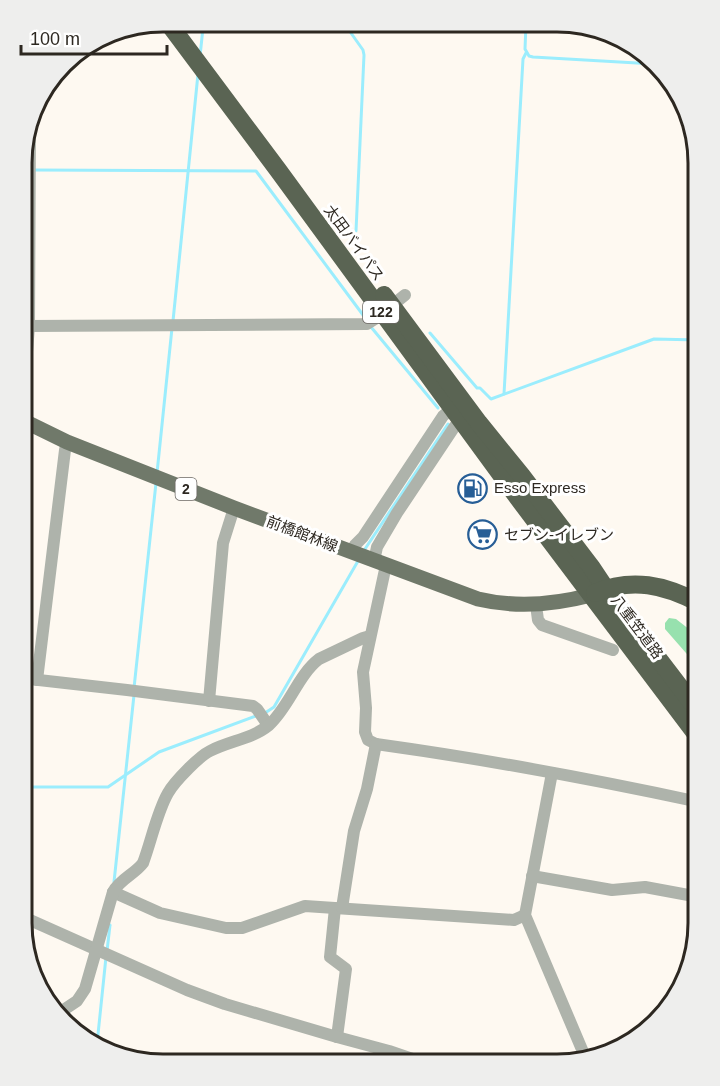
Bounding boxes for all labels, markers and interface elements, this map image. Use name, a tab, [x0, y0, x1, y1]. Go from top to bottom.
scale bar	[21, 18, 166, 56]
text: 100 m	[30, 29, 80, 49]
street label: 太田バイパス	[321, 201, 388, 284]
road number: 122	[363, 301, 399, 323]
fuel station icon: Esso Express	[457, 472, 489, 504]
road number: 2	[176, 478, 196, 500]
place label: Esso Express	[494, 479, 586, 496]
street label: 前橋館林線	[264, 512, 340, 555]
supermarket icon: セブン-イレブン	[467, 519, 499, 551]
place label: セブン-イレブン	[504, 526, 614, 543]
street label: 八重笠道路	[608, 592, 667, 662]

